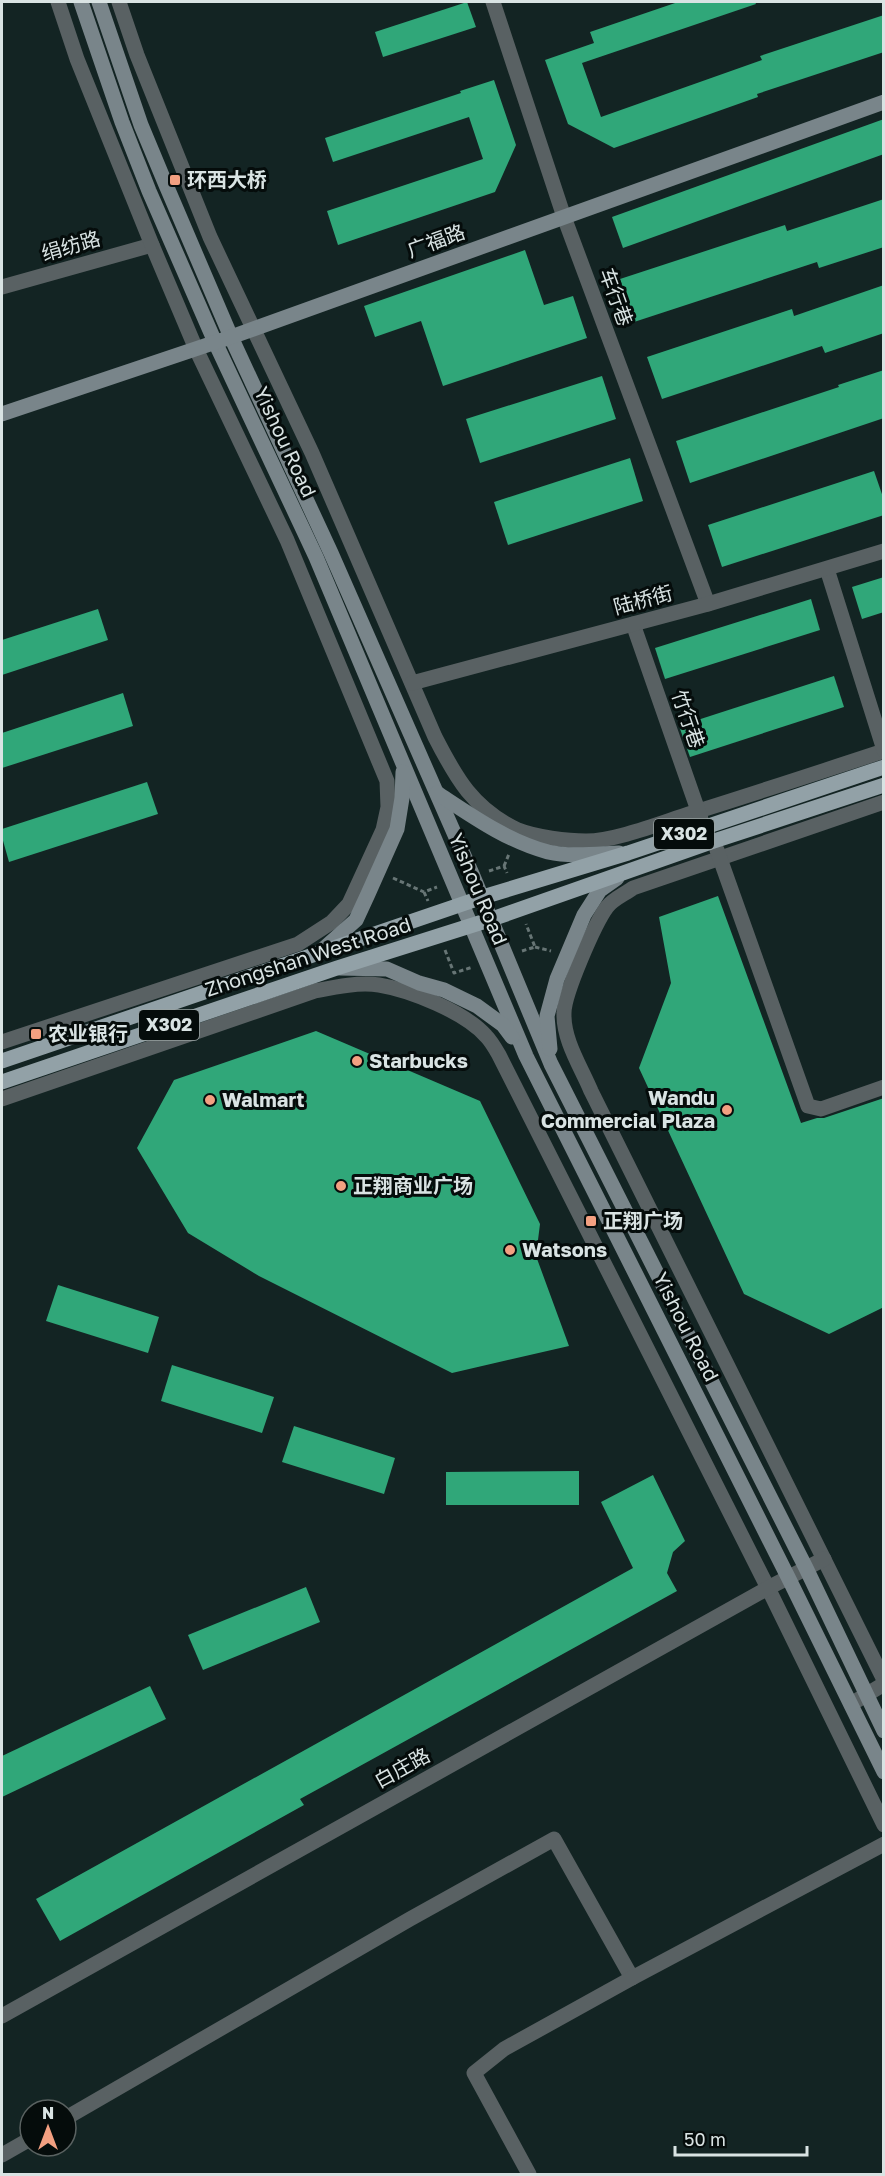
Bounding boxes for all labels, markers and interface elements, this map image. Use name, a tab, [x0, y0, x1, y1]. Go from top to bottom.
place label: 环西大桥	[187, 167, 267, 191]
marker: 环西大桥	[168, 173, 182, 187]
street label: 广福路	[403, 219, 468, 262]
street label: 绢纺路	[39, 225, 103, 265]
street label: 车行巷	[595, 264, 638, 329]
street label: Yishou Road	[250, 383, 322, 501]
street label: 陆桥街	[611, 580, 675, 618]
street label: 竹行巷	[668, 686, 710, 751]
road number: X302	[654, 819, 714, 849]
street label: Yishou Road	[445, 829, 513, 948]
street label: Zhongshan West Road	[202, 911, 414, 1001]
road number: X302	[139, 1010, 199, 1040]
place label: 农业银行	[48, 1021, 128, 1045]
marker: 农业银行	[29, 1027, 43, 1041]
place label: Starbucks	[369, 1048, 468, 1072]
marker: Starbucks	[350, 1054, 364, 1068]
place label: Wandu Commercial Plaza	[541, 1085, 715, 1132]
place label: Walmart	[222, 1087, 305, 1111]
marker: Walmart	[203, 1093, 217, 1107]
marker: Wandu Commercial Plaza	[720, 1103, 734, 1117]
place label: 正翔商业广场	[353, 1173, 473, 1197]
marker: 正翔商业广场	[334, 1179, 348, 1193]
place label: 正翔广场	[603, 1208, 683, 1232]
marker: 正翔广场	[584, 1214, 598, 1228]
place label: Watsons	[522, 1237, 607, 1261]
marker: Watsons	[503, 1243, 517, 1257]
street label: Yishou Road	[649, 1268, 725, 1385]
street label: 白庄路	[369, 1742, 434, 1792]
north arrow	[18, 2098, 78, 2158]
text: N	[42, 2103, 54, 2123]
scale bar	[675, 2119, 807, 2157]
text: 50 m	[684, 2128, 726, 2150]

